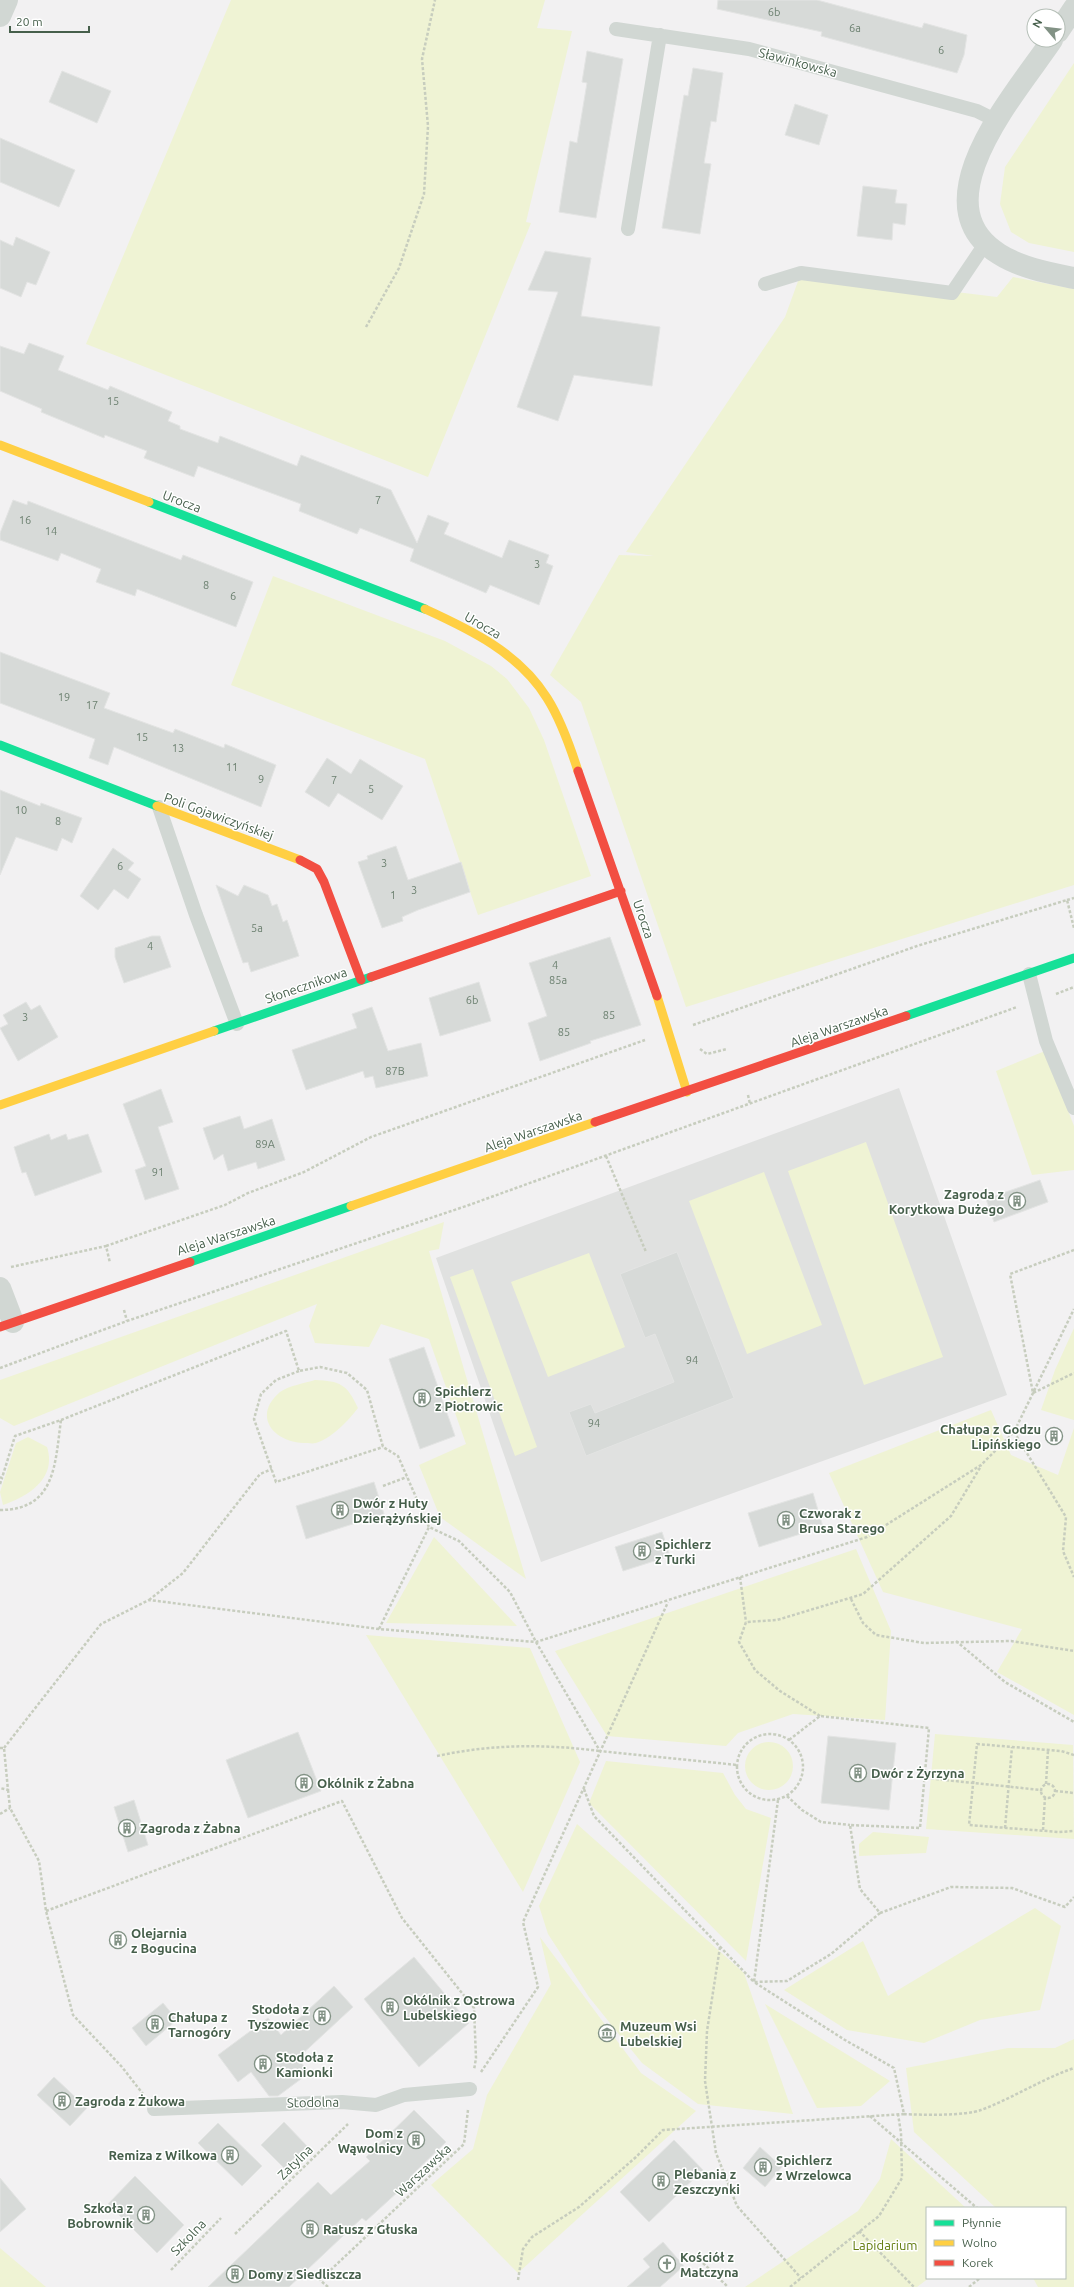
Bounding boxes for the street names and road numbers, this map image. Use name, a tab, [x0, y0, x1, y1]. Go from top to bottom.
street label: Sławinkowska	[757, 45, 839, 79]
street label: Urocza	[161, 487, 203, 515]
street label: Urocza	[462, 609, 504, 641]
street label: Poli Gojawiczyńskiej	[162, 790, 276, 842]
street label: Urocza	[631, 898, 657, 940]
street label: Słonecznikowa	[263, 964, 349, 1006]
street label: Aleja Warszawska	[788, 1003, 890, 1049]
street label: Aleja Warszawska	[482, 1108, 584, 1154]
street label: Aleja Warszawska	[175, 1213, 277, 1257]
street label: Stodolna	[287, 2095, 339, 2109]
street label: Warszawska	[392, 2141, 454, 2199]
street label: Zatylna	[275, 2142, 315, 2182]
street label: Szkolna	[168, 2216, 208, 2258]

